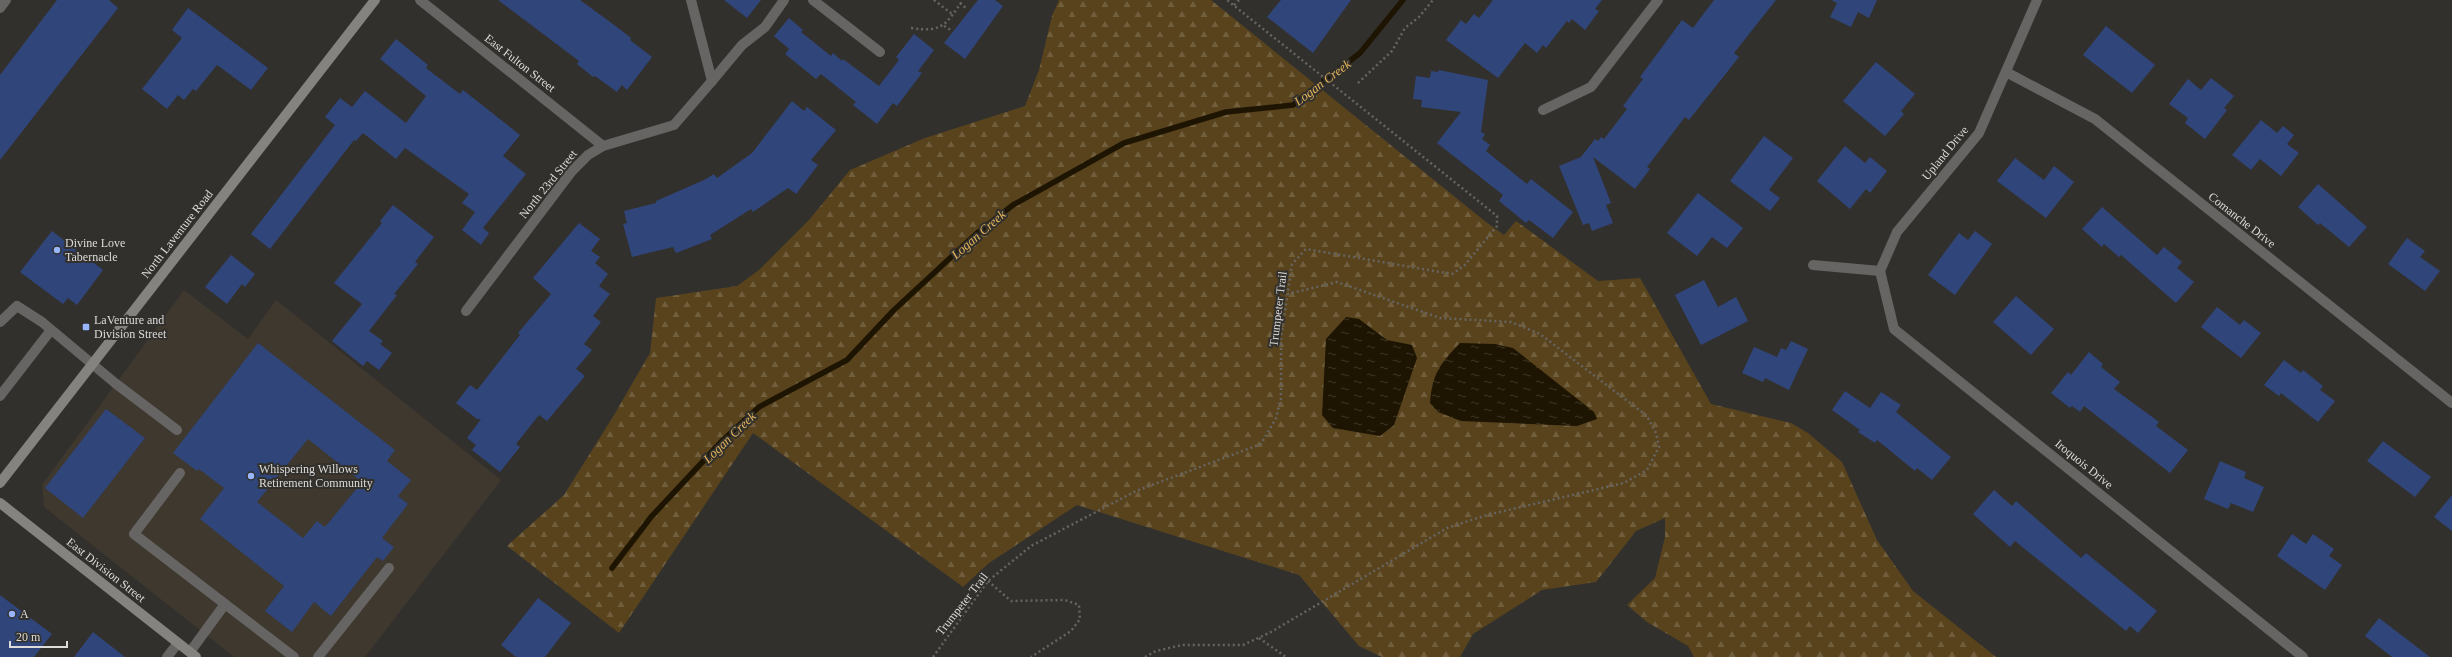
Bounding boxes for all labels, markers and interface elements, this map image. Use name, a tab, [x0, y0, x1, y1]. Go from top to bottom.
street label: East Fulton Street	[482, 31, 559, 95]
water label: Logan Creek	[1290, 56, 1354, 109]
street label: Upland Drive	[1919, 123, 1971, 183]
street label: North 23rd Street	[516, 146, 580, 221]
street label: North Laventure Road	[138, 187, 216, 281]
street label: Comanche Drive	[2206, 189, 2278, 251]
water label: Logan Creek	[947, 207, 1009, 263]
place label: Divine Love Tabernacle	[65, 236, 125, 264]
marker: Divine Love Tabernacle	[52, 245, 62, 255]
street label: Trumpeter Trail	[1266, 270, 1290, 348]
place label: LaVenture and Division Street	[94, 313, 167, 341]
marker: LaVenture and Division Street	[81, 322, 91, 332]
water label: Logan Creek	[699, 409, 759, 467]
street label: Iroquois Drive	[2052, 436, 2116, 492]
place label: Whispering Willows Retirement Community	[259, 462, 373, 490]
marker: Whispering Willows Retirement Community	[246, 471, 256, 481]
street label: East Division Street	[64, 535, 149, 605]
street label: Trumpeter Trail	[933, 569, 991, 638]
place label: A	[20, 607, 29, 621]
marker: A	[7, 609, 17, 619]
scale bar	[10, 623, 67, 649]
text: 20 m	[16, 630, 41, 644]

